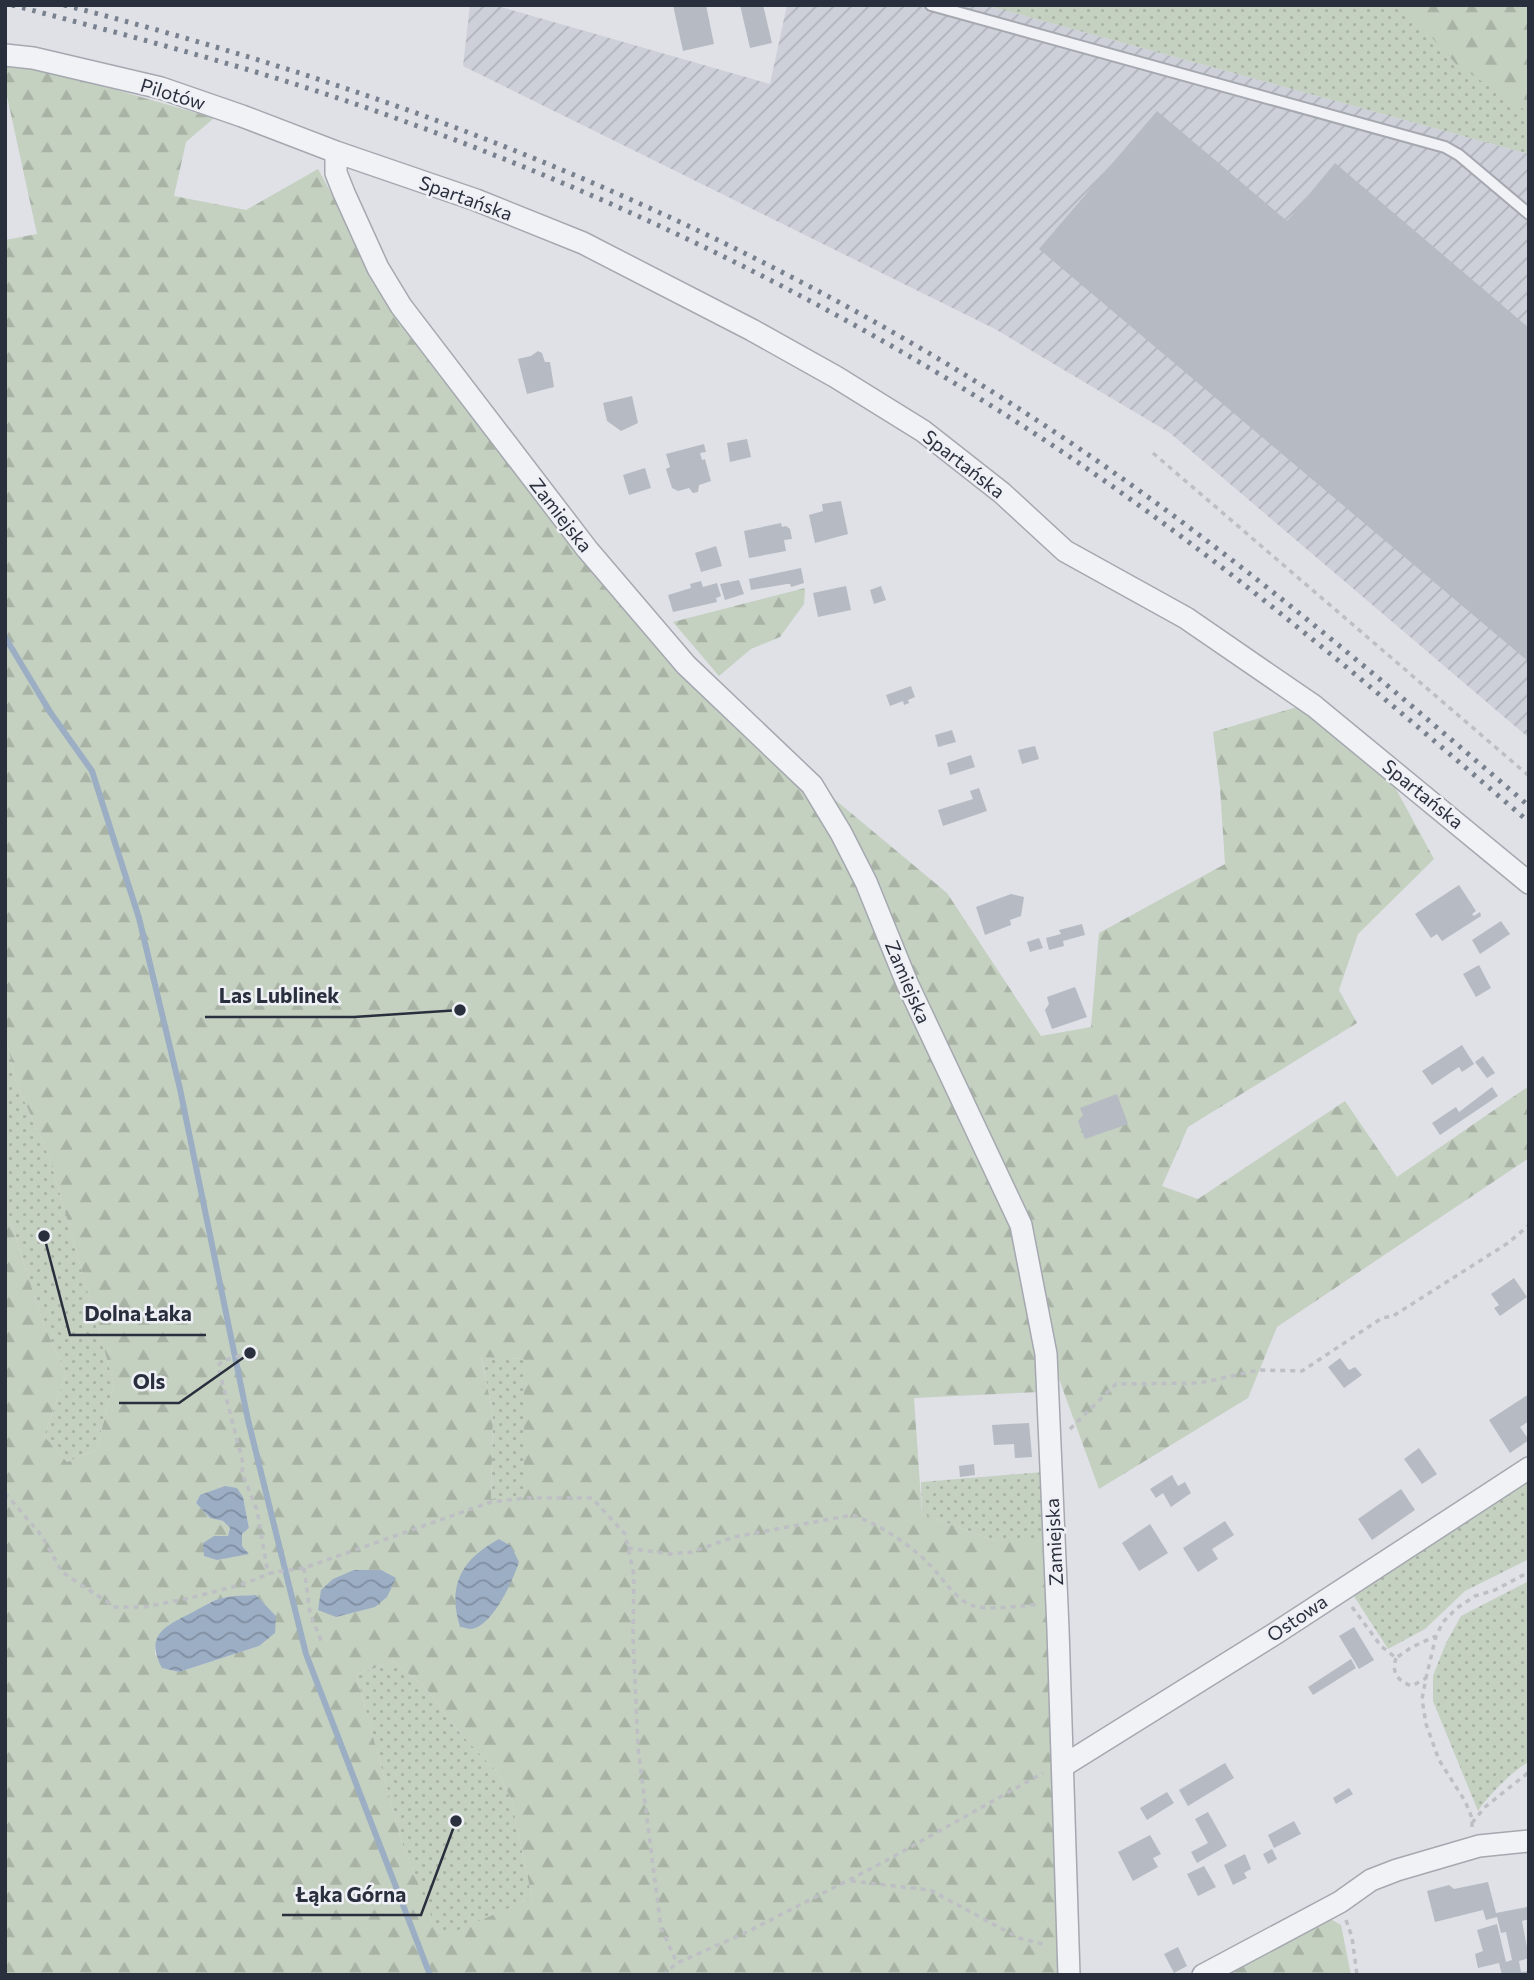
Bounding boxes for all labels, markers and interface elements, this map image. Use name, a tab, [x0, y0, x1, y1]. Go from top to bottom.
street label: Pilotów	[138, 73, 208, 114]
street label: Spartańska	[416, 170, 516, 225]
street label: Spartańska	[919, 425, 1010, 503]
street label: Zamiejska	[525, 473, 598, 556]
street label: Spartańska	[1378, 754, 1468, 833]
street label: Zamiejska	[881, 937, 936, 1027]
callout: Las Lublinek	[205, 975, 354, 1017]
text: Las Lublinek	[219, 982, 339, 1007]
callout: Dolna Łaka	[70, 1293, 206, 1335]
text: Dolna Łaka	[84, 1300, 192, 1325]
callout: Ols	[119, 1361, 179, 1403]
text: Ols	[133, 1368, 166, 1393]
street label: Zamiejska	[1040, 1498, 1067, 1587]
street label: Ostowa	[1262, 1589, 1331, 1646]
callout: Łąka Górna	[282, 1873, 421, 1915]
text: Łąka Górna	[295, 1881, 406, 1906]

